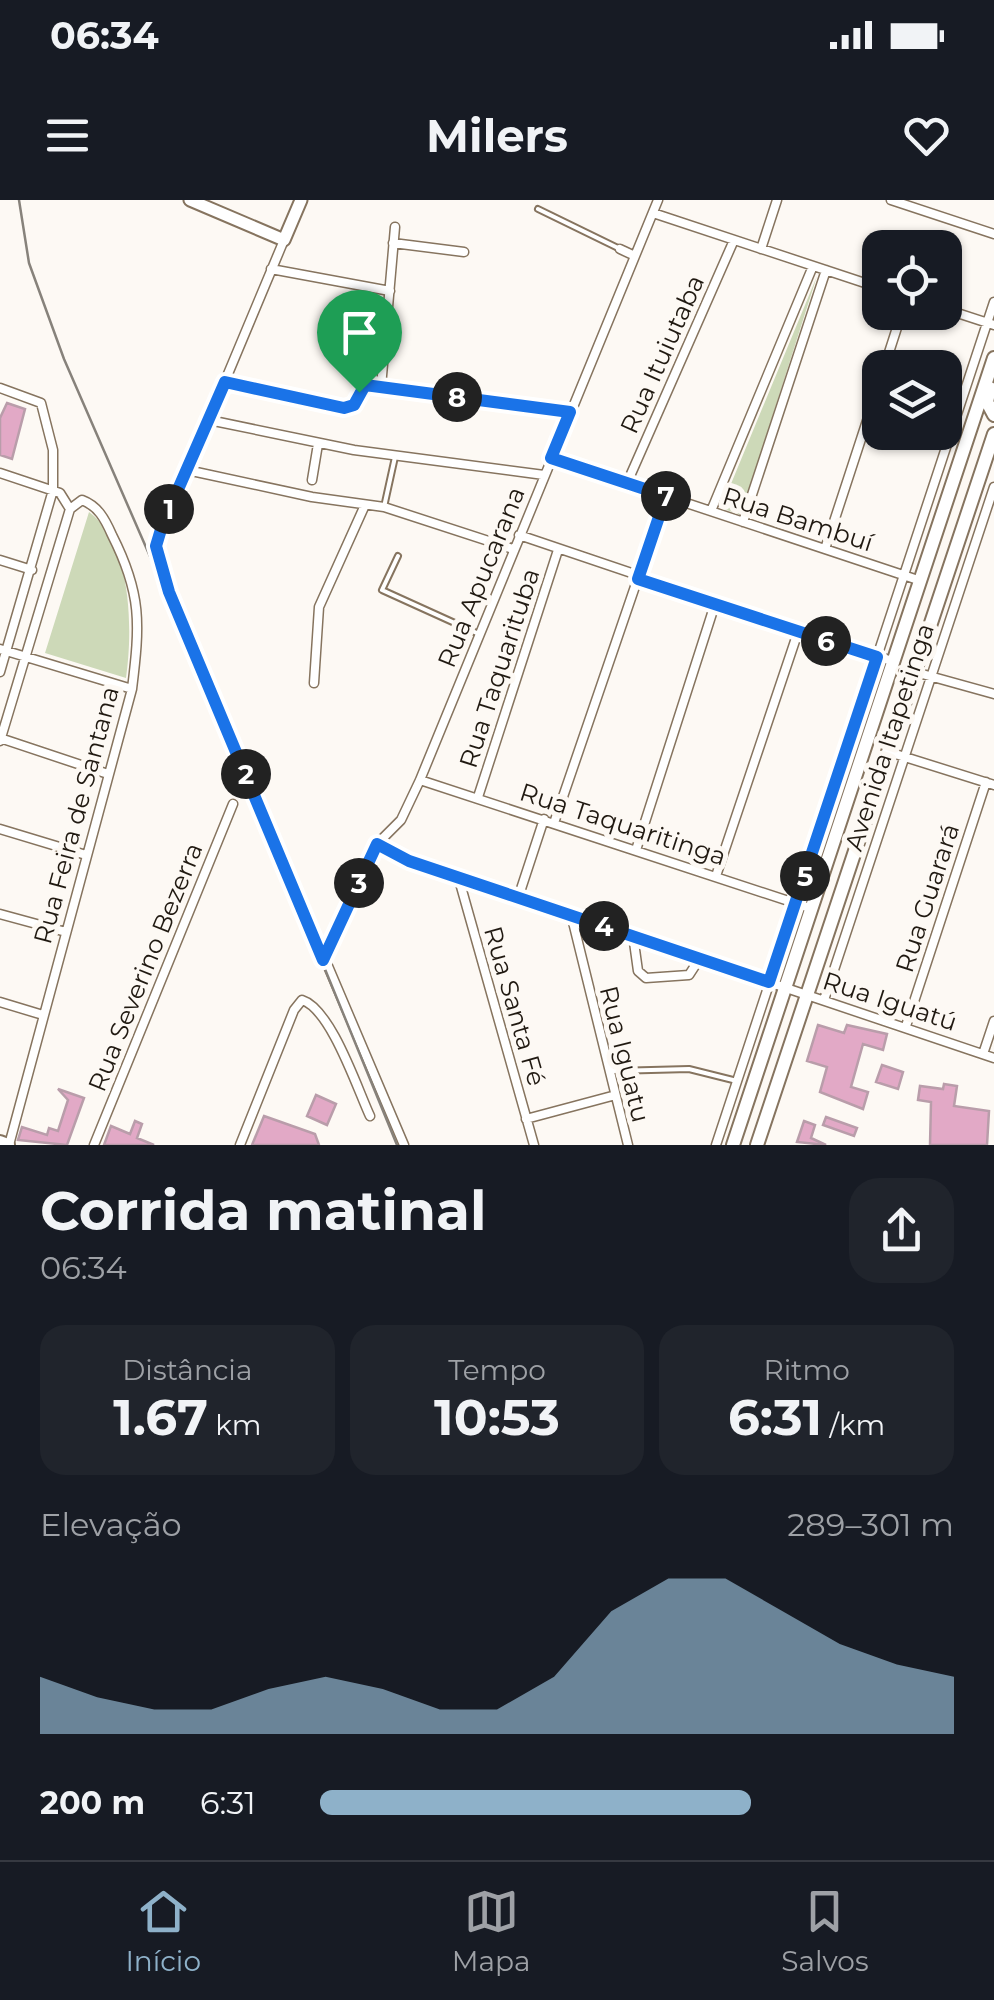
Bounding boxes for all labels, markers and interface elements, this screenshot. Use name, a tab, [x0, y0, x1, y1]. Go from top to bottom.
text: 06:34	[50, 12, 159, 59]
icon: menu	[40, 108, 95, 163]
text: Milers	[426, 108, 568, 163]
icon: heart	[899, 108, 954, 163]
map controls	[862, 230, 962, 450]
button: locate	[862, 230, 962, 330]
street label: Rua Ituiutaba	[614, 270, 710, 438]
pin	[317, 290, 402, 393]
icon: arrive	[332, 305, 387, 360]
button: layers	[862, 350, 962, 450]
pin: 8	[432, 372, 482, 422]
text: 8	[448, 380, 466, 414]
pin: 7	[641, 471, 691, 521]
text: 7	[657, 479, 675, 513]
street label: Rua Bambuí	[719, 481, 878, 558]
street label: Rua Apucarana	[431, 482, 531, 672]
pin: 1	[144, 484, 194, 534]
text: 1	[164, 492, 174, 526]
street label: Rua Taquarituba	[453, 564, 545, 772]
pin: 6	[801, 616, 851, 666]
street label: Avenida Itapetinga	[838, 620, 940, 854]
text: 6	[817, 624, 835, 658]
street label: Rua Feira de Santana	[27, 683, 125, 947]
pin: 2	[221, 749, 271, 799]
text: 2	[238, 757, 254, 791]
street label: Rua Taquaritinga	[516, 777, 730, 871]
street label: Rua Guarará	[889, 820, 965, 976]
street label: Rua Severino Bezerra	[81, 838, 209, 1096]
pin: 5	[780, 851, 830, 901]
pin: 3	[334, 858, 384, 908]
text: 5	[797, 859, 813, 893]
text: 3	[351, 866, 367, 900]
pin: 4	[579, 901, 629, 951]
text: 4	[594, 909, 614, 943]
street label: Rua Santa Fé	[478, 923, 552, 1089]
street label: Rua Iguatú	[819, 965, 961, 1037]
street label: Rua Iguatu	[594, 983, 656, 1125]
text: Corrida matinal	[40, 1177, 487, 1244]
button: share	[849, 1178, 954, 1283]
text: 06:34	[40, 1248, 127, 1287]
text: Distância	[122, 1353, 252, 1387]
text: Tempo	[448, 1353, 546, 1387]
text: Ritmo	[764, 1353, 850, 1387]
text: 1.67	[113, 1387, 208, 1448]
text: 10:53	[434, 1387, 560, 1448]
text: 6:31	[728, 1387, 822, 1448]
text: km	[208, 1408, 261, 1442]
text: /km	[822, 1408, 885, 1442]
text: Elevação	[40, 1505, 182, 1544]
text: 289–301 m	[787, 1505, 954, 1544]
text: 200 m	[40, 1783, 145, 1822]
text: 6:31	[200, 1783, 256, 1822]
tab: Início	[125, 1884, 201, 1978]
tab: Mapa	[452, 1884, 530, 1978]
tab: Salvos	[781, 1884, 869, 1978]

